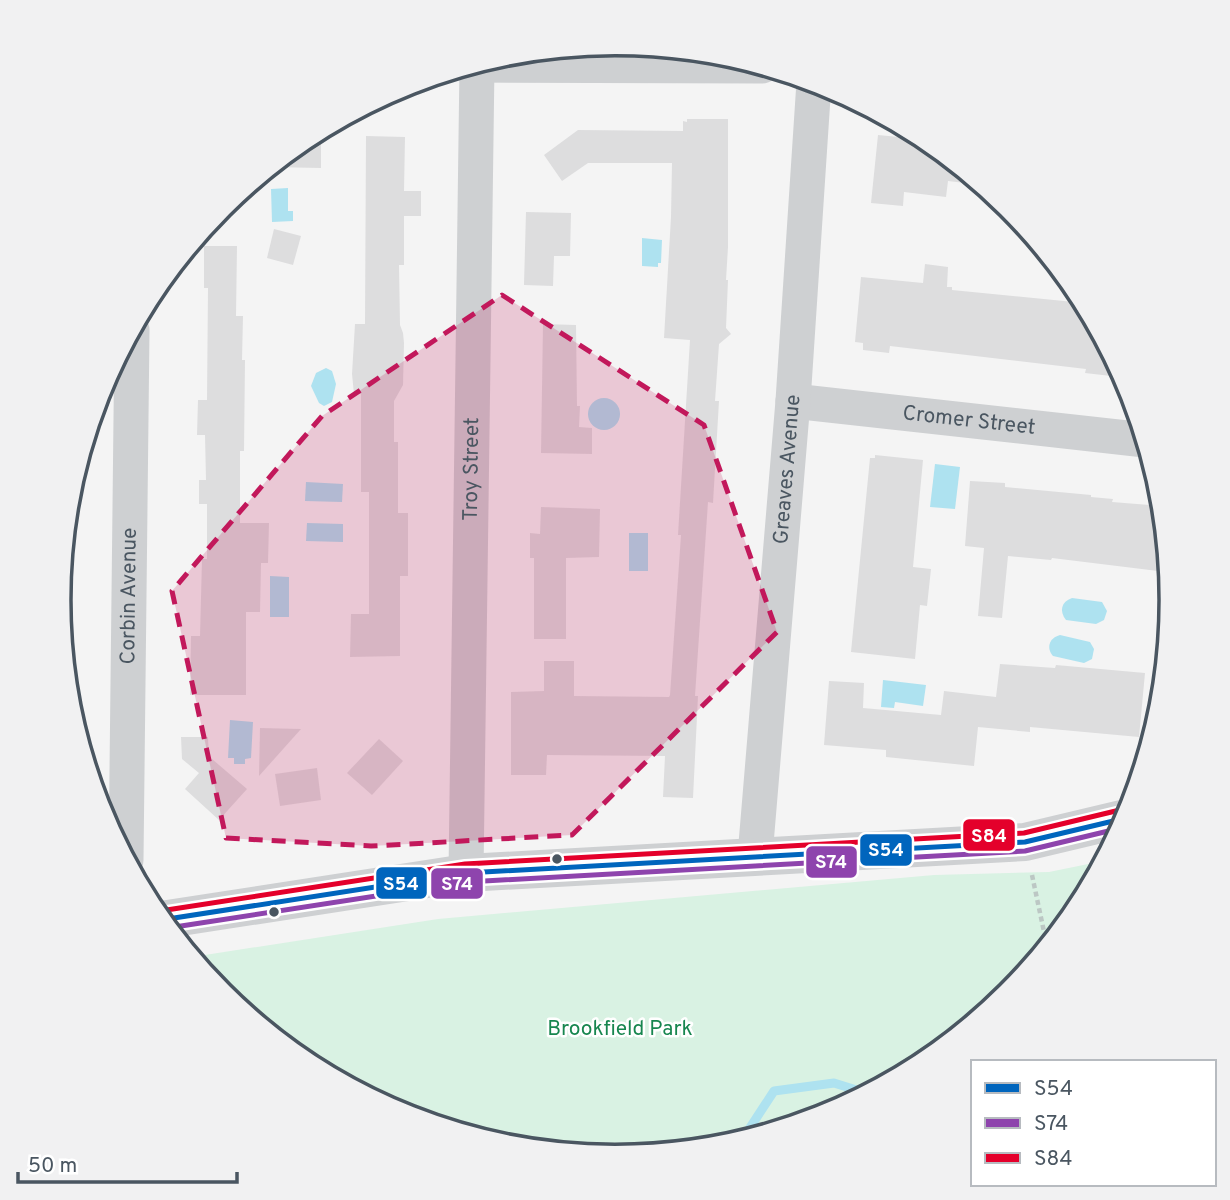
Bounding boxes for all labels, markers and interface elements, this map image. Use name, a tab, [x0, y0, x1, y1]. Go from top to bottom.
street label: Greaves Avenue	[768, 394, 807, 545]
street label: Cromer Street	[901, 400, 1037, 441]
street label: Troy Street	[457, 417, 486, 521]
street label: Corbin Avenue	[115, 527, 143, 665]
line badge: S84	[962, 818, 1016, 852]
text: S84	[971, 825, 1007, 849]
line badge: S54	[859, 833, 913, 867]
text: S54	[868, 839, 904, 863]
line badge: S74	[805, 845, 858, 879]
text: S74	[815, 851, 847, 875]
unlabelled marker	[550, 852, 564, 866]
line badge: S54	[375, 866, 428, 900]
line badge: S74	[430, 867, 484, 900]
text: S54	[383, 873, 419, 897]
text: S74	[441, 873, 473, 897]
unlabelled marker	[267, 905, 281, 919]
park label: Brookfield Park	[547, 1016, 693, 1043]
legend	[971, 1060, 1216, 1186]
text: S54	[1034, 1076, 1073, 1103]
text: S74	[1034, 1111, 1068, 1138]
scale bar	[18, 1140, 236, 1184]
text: S84	[1034, 1146, 1072, 1173]
text: 50 m	[28, 1153, 77, 1180]

